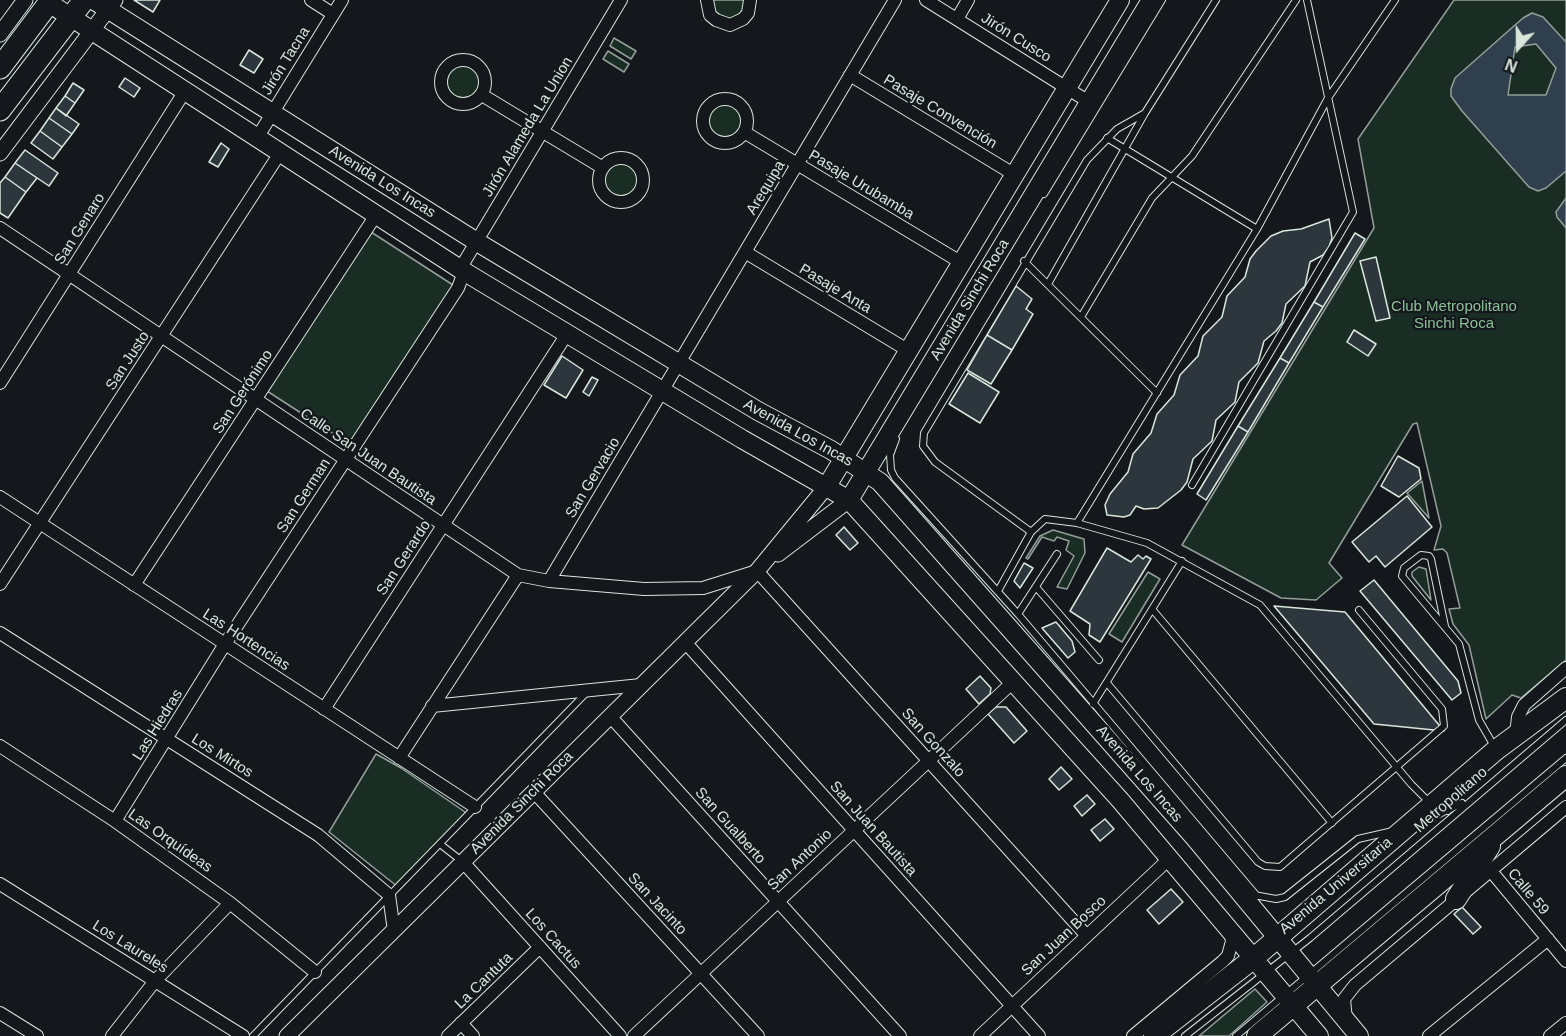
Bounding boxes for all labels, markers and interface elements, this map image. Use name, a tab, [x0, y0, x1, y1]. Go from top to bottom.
street label: Jirón Cusco	[978, 9, 1054, 67]
north arrow	[1488, 18, 1548, 78]
street label: Jirón Tacna	[258, 24, 314, 98]
street label: Jirón Alameda La Union	[479, 54, 577, 200]
text: N	[1503, 55, 1520, 75]
street label: Pasaje Convención	[880, 71, 1000, 153]
street label: Avenida Los Incas	[325, 142, 439, 222]
street label: Pasaje Urubamba	[805, 146, 917, 224]
street label: Arequipa	[743, 158, 789, 218]
street label: San Genaro	[51, 190, 109, 268]
street label: Avenida Sinchi Roca	[927, 236, 1013, 364]
street label: Pasaje Anta	[796, 260, 874, 318]
park label: Club Metropolitano Sinchi Roca	[1391, 298, 1517, 333]
street label: San Justo	[102, 328, 154, 394]
street label: San Gerónimo	[209, 347, 277, 437]
street label: Avenida Los Incas	[740, 395, 856, 471]
street label: Calle San Juan Bautista	[297, 405, 439, 509]
street label: San Gervacio	[562, 434, 624, 522]
street label: San German	[273, 455, 335, 537]
street label: San Gerardo	[373, 517, 435, 599]
street label: Las Hortencias	[199, 605, 293, 675]
street label: Las Hiedras	[129, 686, 187, 764]
street label: San Gonzalo	[897, 705, 969, 781]
street label: Avenida Los Incas	[1092, 722, 1186, 826]
street label: Los Mirtos	[188, 730, 256, 782]
street label: Avenida Sinchi Roca	[467, 748, 577, 858]
street label: Metropolitano	[1411, 763, 1491, 837]
street label: San Juan Bautista	[826, 778, 920, 880]
street label: San Gualberto	[691, 784, 769, 868]
street label: Las Orquídeas	[125, 805, 215, 877]
street label: San Antonio	[764, 826, 836, 894]
street label: Avenida Universitaria	[1276, 834, 1396, 938]
street label: Calle 59	[1503, 865, 1553, 919]
street label: San Jacinto	[624, 869, 690, 939]
street label: San Juan Bosco	[1018, 892, 1110, 980]
street label: Los Cactus	[521, 905, 585, 973]
street label: Los Laureles	[89, 917, 171, 977]
street label: La Cantuta	[451, 949, 517, 1013]

